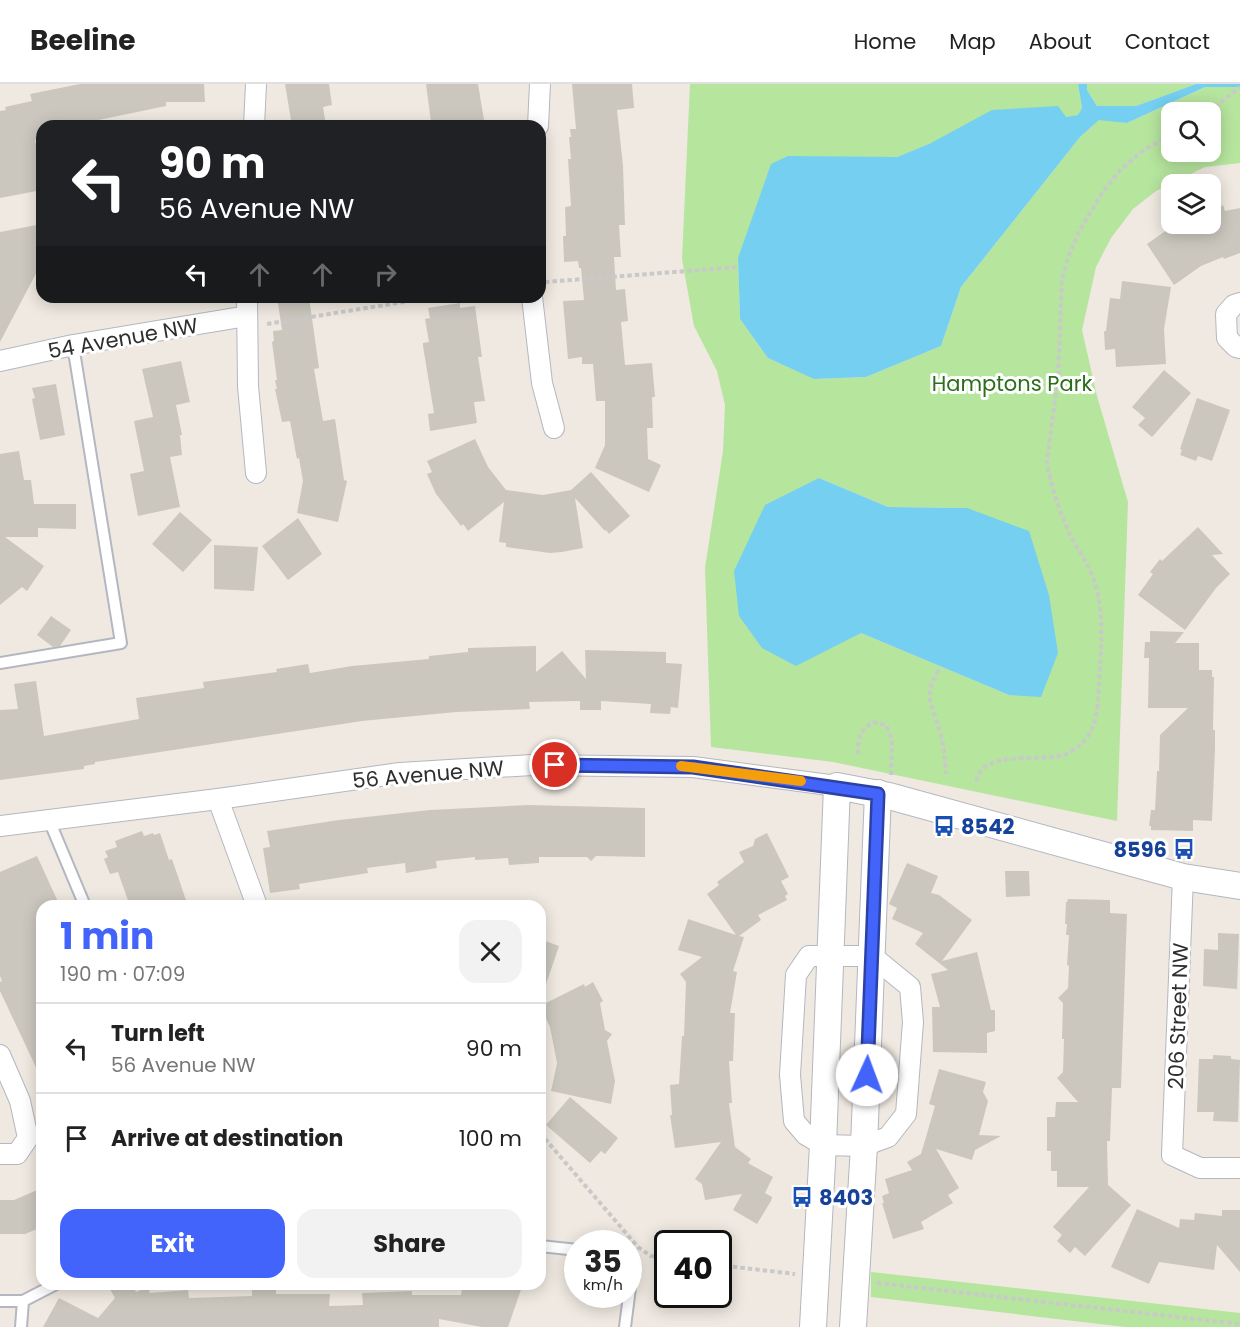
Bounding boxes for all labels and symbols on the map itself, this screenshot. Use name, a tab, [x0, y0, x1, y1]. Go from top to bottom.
street label: 54 Avenue NW	[46, 310, 201, 365]
park label: Hamptons Park	[932, 369, 1093, 398]
pin	[529, 739, 580, 790]
street label: 56 Avenue NW	[351, 753, 505, 795]
place label: 8542	[961, 812, 1014, 841]
bus stop icon: 8542	[932, 814, 956, 838]
place label: 8596	[1113, 835, 1167, 864]
bus stop icon: 8596	[1172, 837, 1196, 861]
street label: 206 Street NW	[1161, 942, 1195, 1090]
position arrow	[835, 1043, 899, 1107]
place label: 8403	[819, 1183, 873, 1212]
bus stop icon: 8403	[790, 1185, 814, 1209]
speed limit sign: 40	[654, 1230, 732, 1308]

